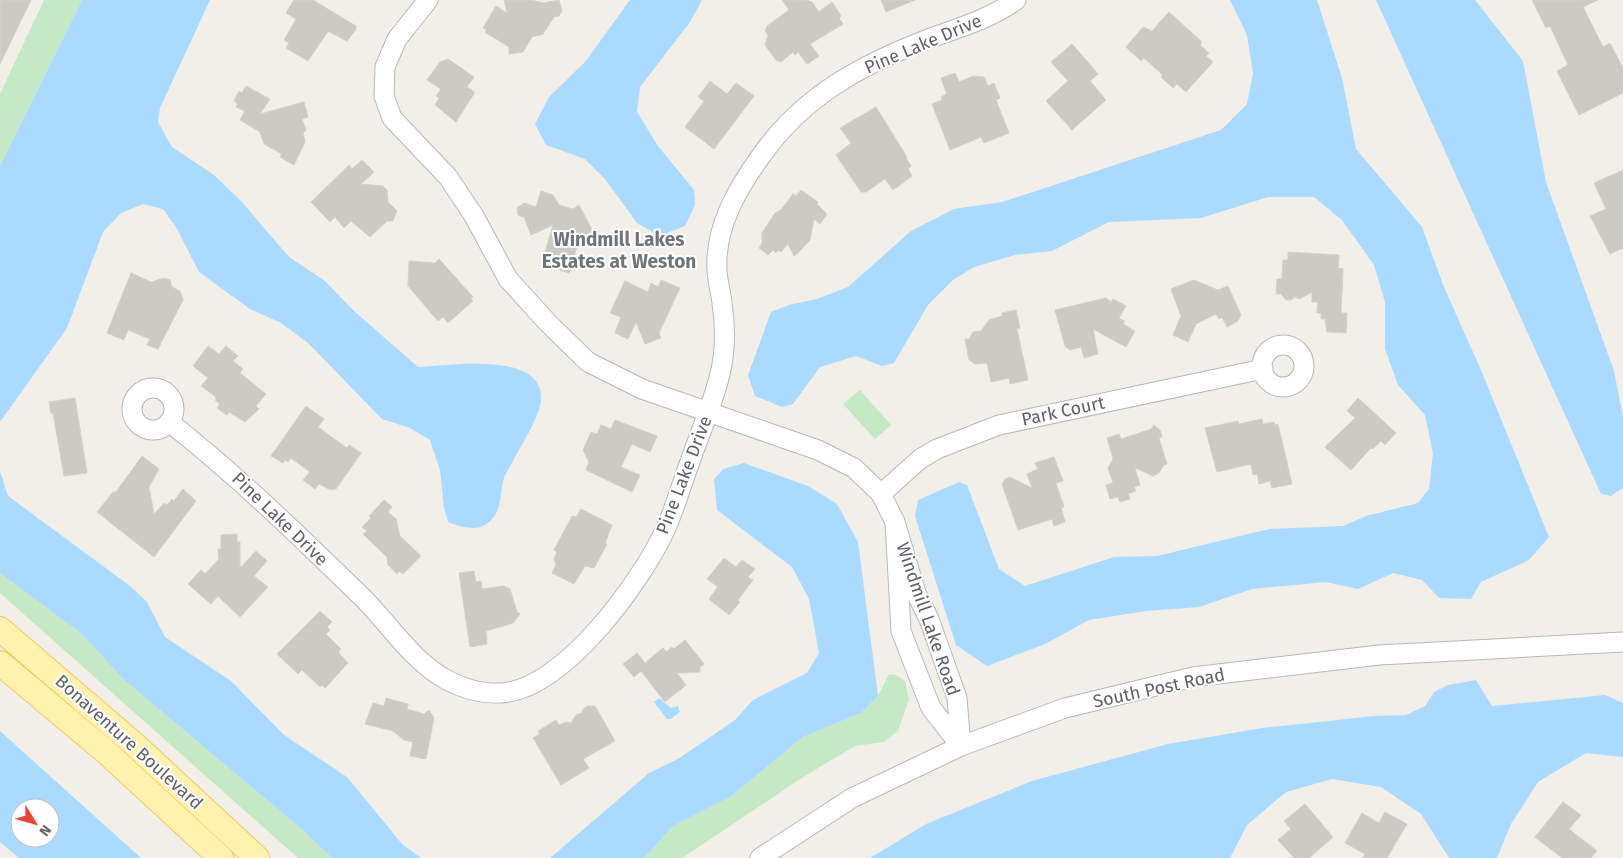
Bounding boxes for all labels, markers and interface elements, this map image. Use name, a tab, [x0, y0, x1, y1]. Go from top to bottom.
street label: Pine Lake Drive	[861, 9, 985, 79]
district label: Windmill Lakes Estates at Weston	[542, 228, 696, 273]
street label: Park Court	[1019, 391, 1107, 431]
street label: Pine Lake Drive	[651, 413, 717, 537]
street label: Pine Lake Drive	[227, 468, 333, 570]
street label: Windmill Lake Road	[891, 539, 965, 699]
street label: South Post Road	[1091, 663, 1227, 713]
street label: Bonaventure Boulevard	[51, 670, 207, 814]
north arrow	[10, 798, 60, 848]
text: N	[35, 822, 55, 839]

